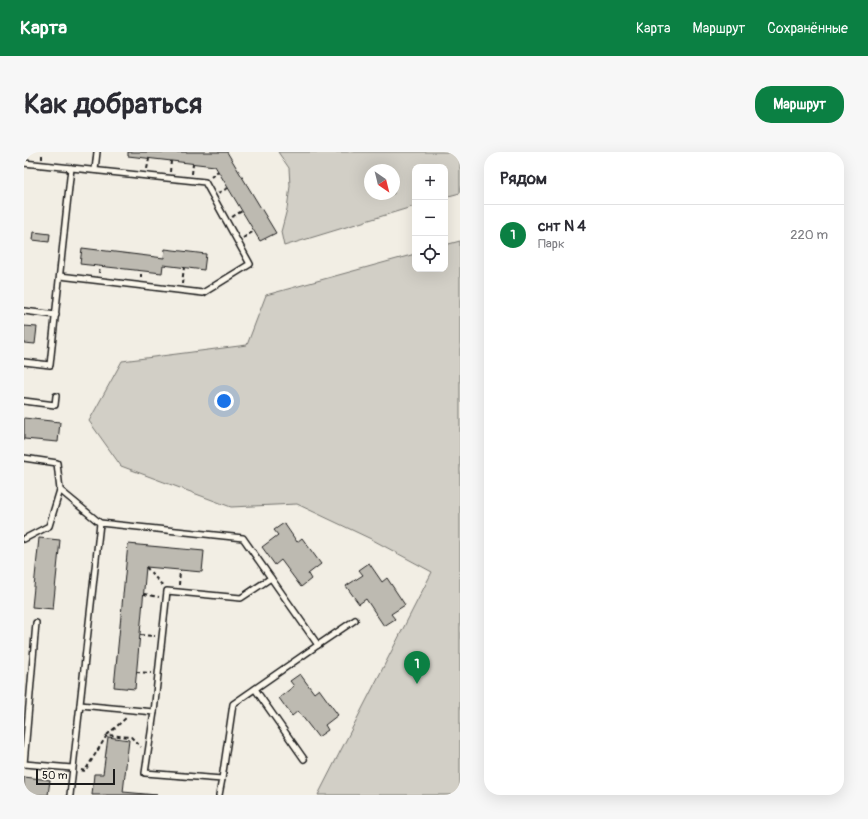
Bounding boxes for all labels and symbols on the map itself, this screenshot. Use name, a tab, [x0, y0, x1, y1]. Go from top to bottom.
north arrow	[364, 164, 400, 200]
your location	[214, 391, 234, 411]
pin: 1	[404, 651, 430, 684]
scale bar	[36, 767, 115, 786]

